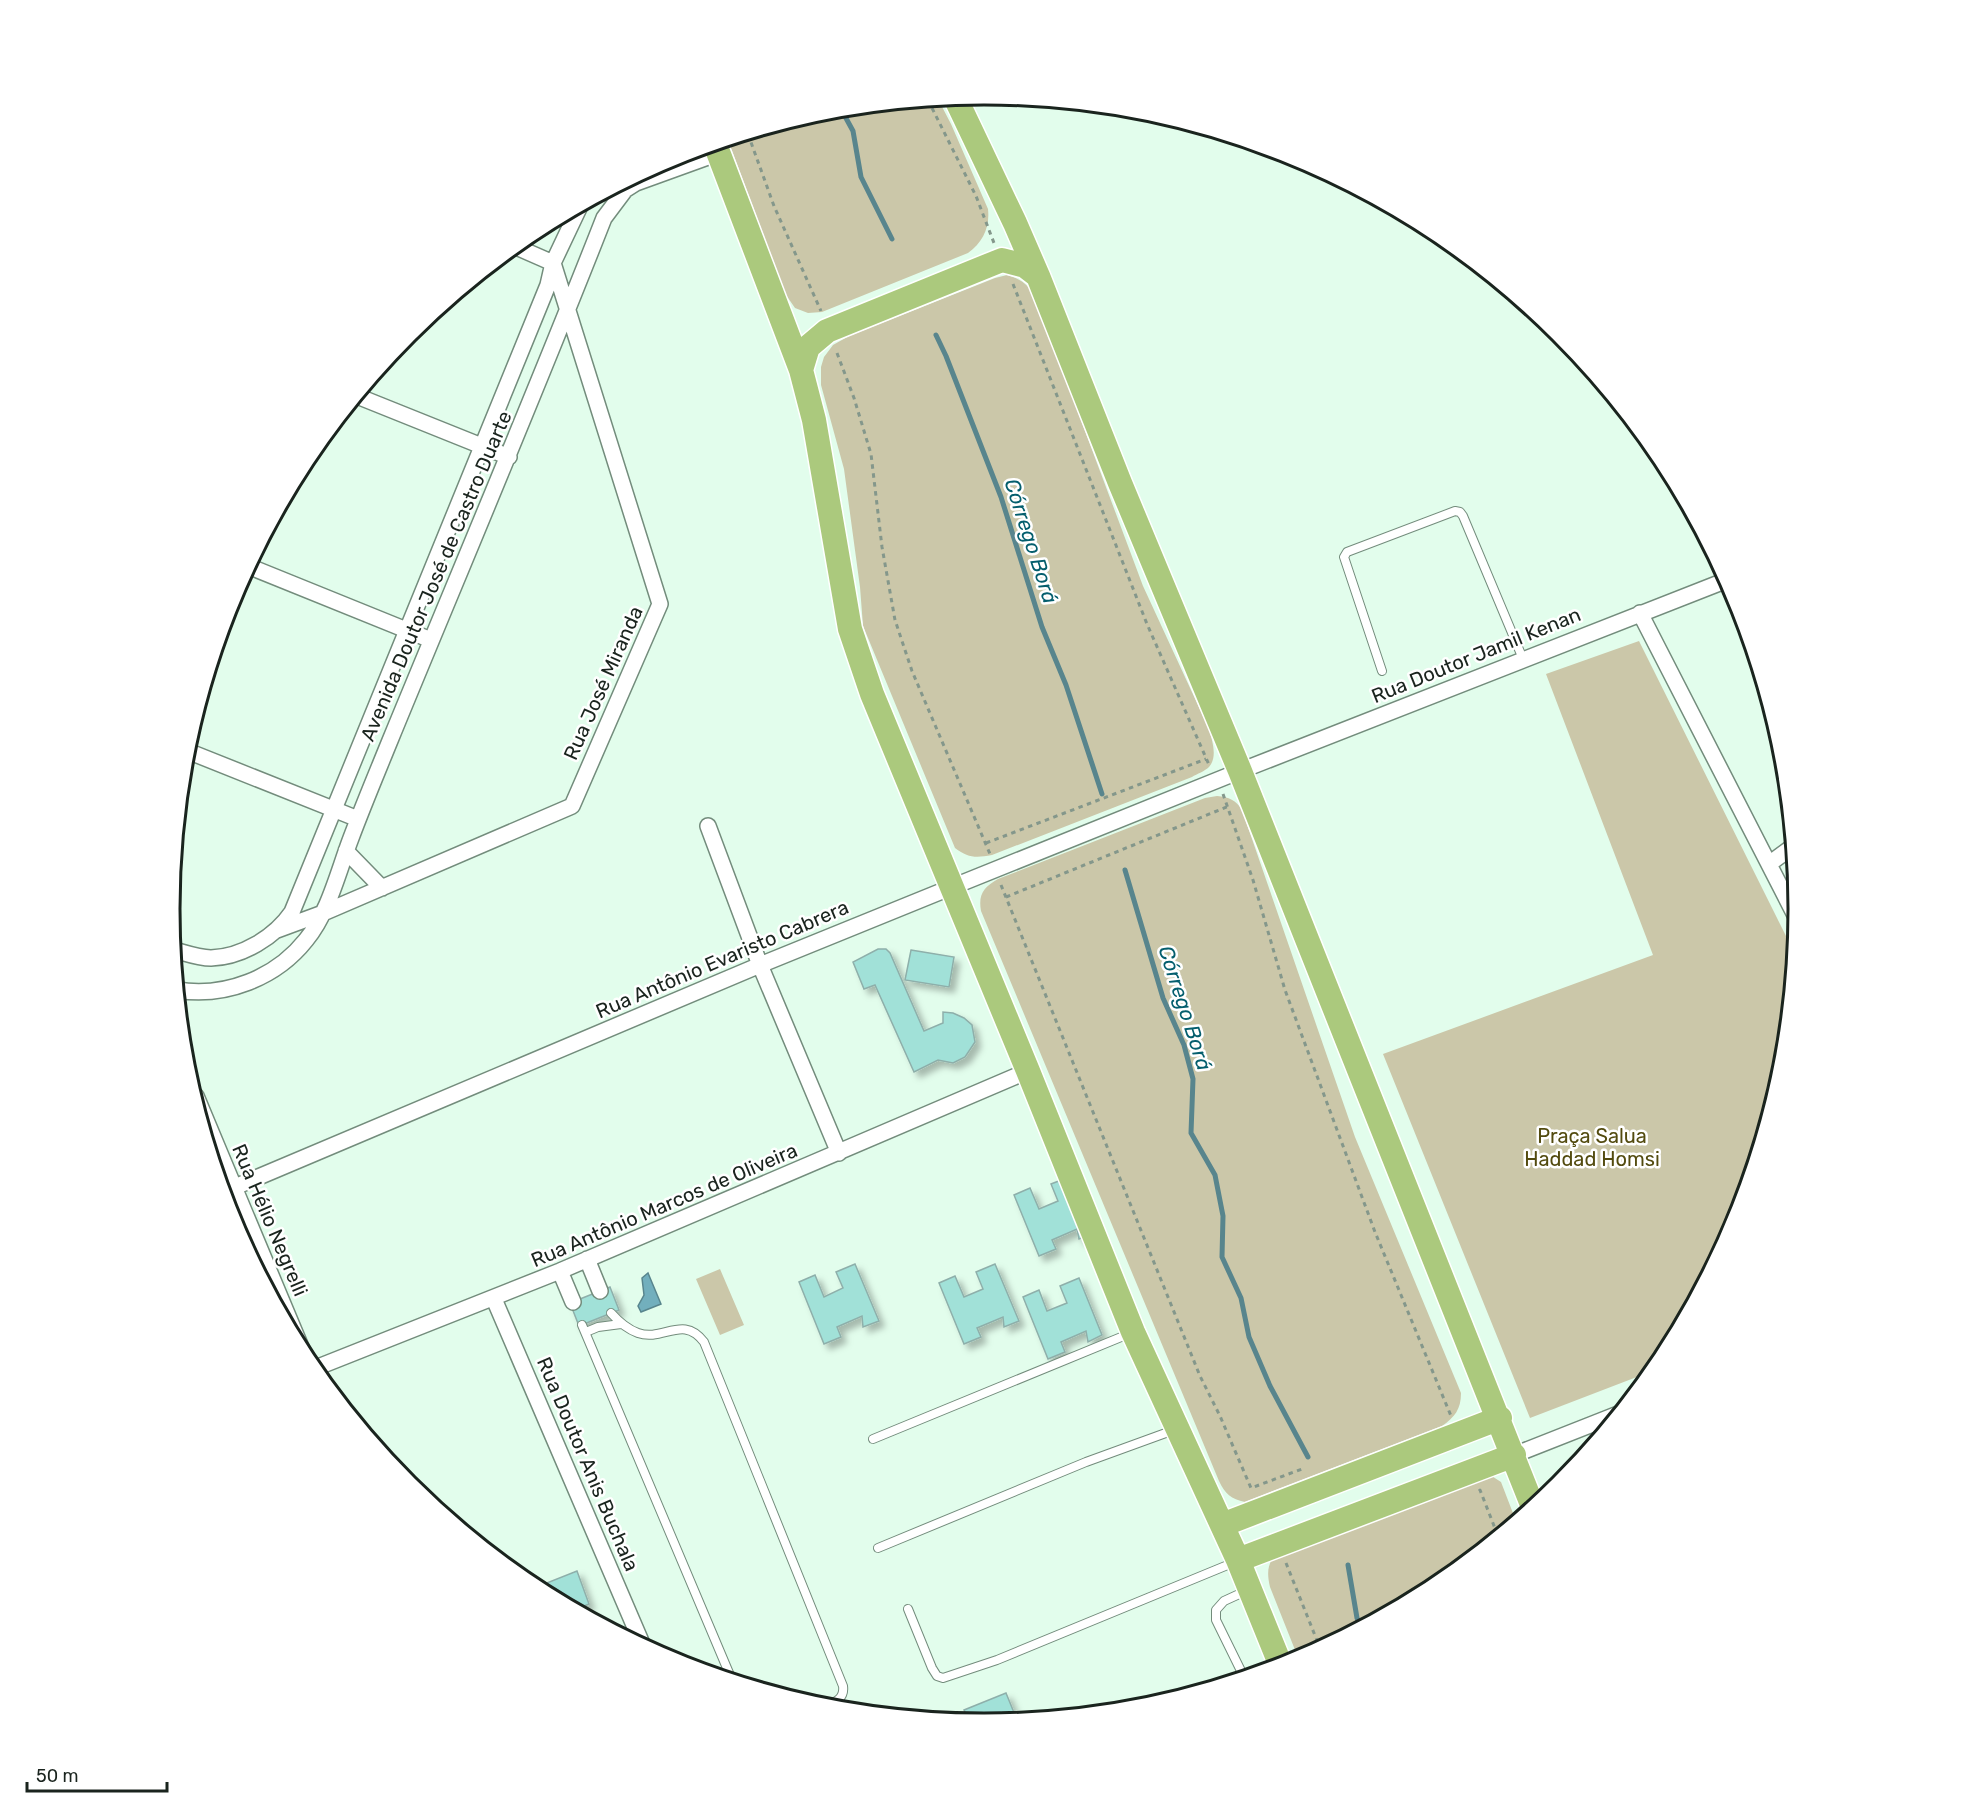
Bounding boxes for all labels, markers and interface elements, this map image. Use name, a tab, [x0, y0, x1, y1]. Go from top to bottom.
street label: Avenida Doutor José de Castro Duarte	[355, 407, 517, 745]
water label: Córrego Borá	[1000, 475, 1063, 606]
street label: Rua José Miranda	[558, 602, 648, 764]
street label: Rua Doutor Jamil Kenan	[1368, 602, 1584, 708]
street label: Rua Antônio Evaristo Cabrera	[592, 895, 852, 1023]
water label: Córrego Borá	[1154, 942, 1217, 1073]
park label: Praça Salua Haddad Homsi	[1524, 1124, 1660, 1171]
street label: Rua Antônio Marcos de Oliveira	[527, 1138, 801, 1272]
street label: Rua Hélio Negrelli	[227, 1140, 313, 1300]
street label: Rua Doutor Anis Buchala	[532, 1353, 644, 1575]
scale bar	[27, 1755, 166, 1793]
text: 50 m	[36, 1765, 79, 1787]

